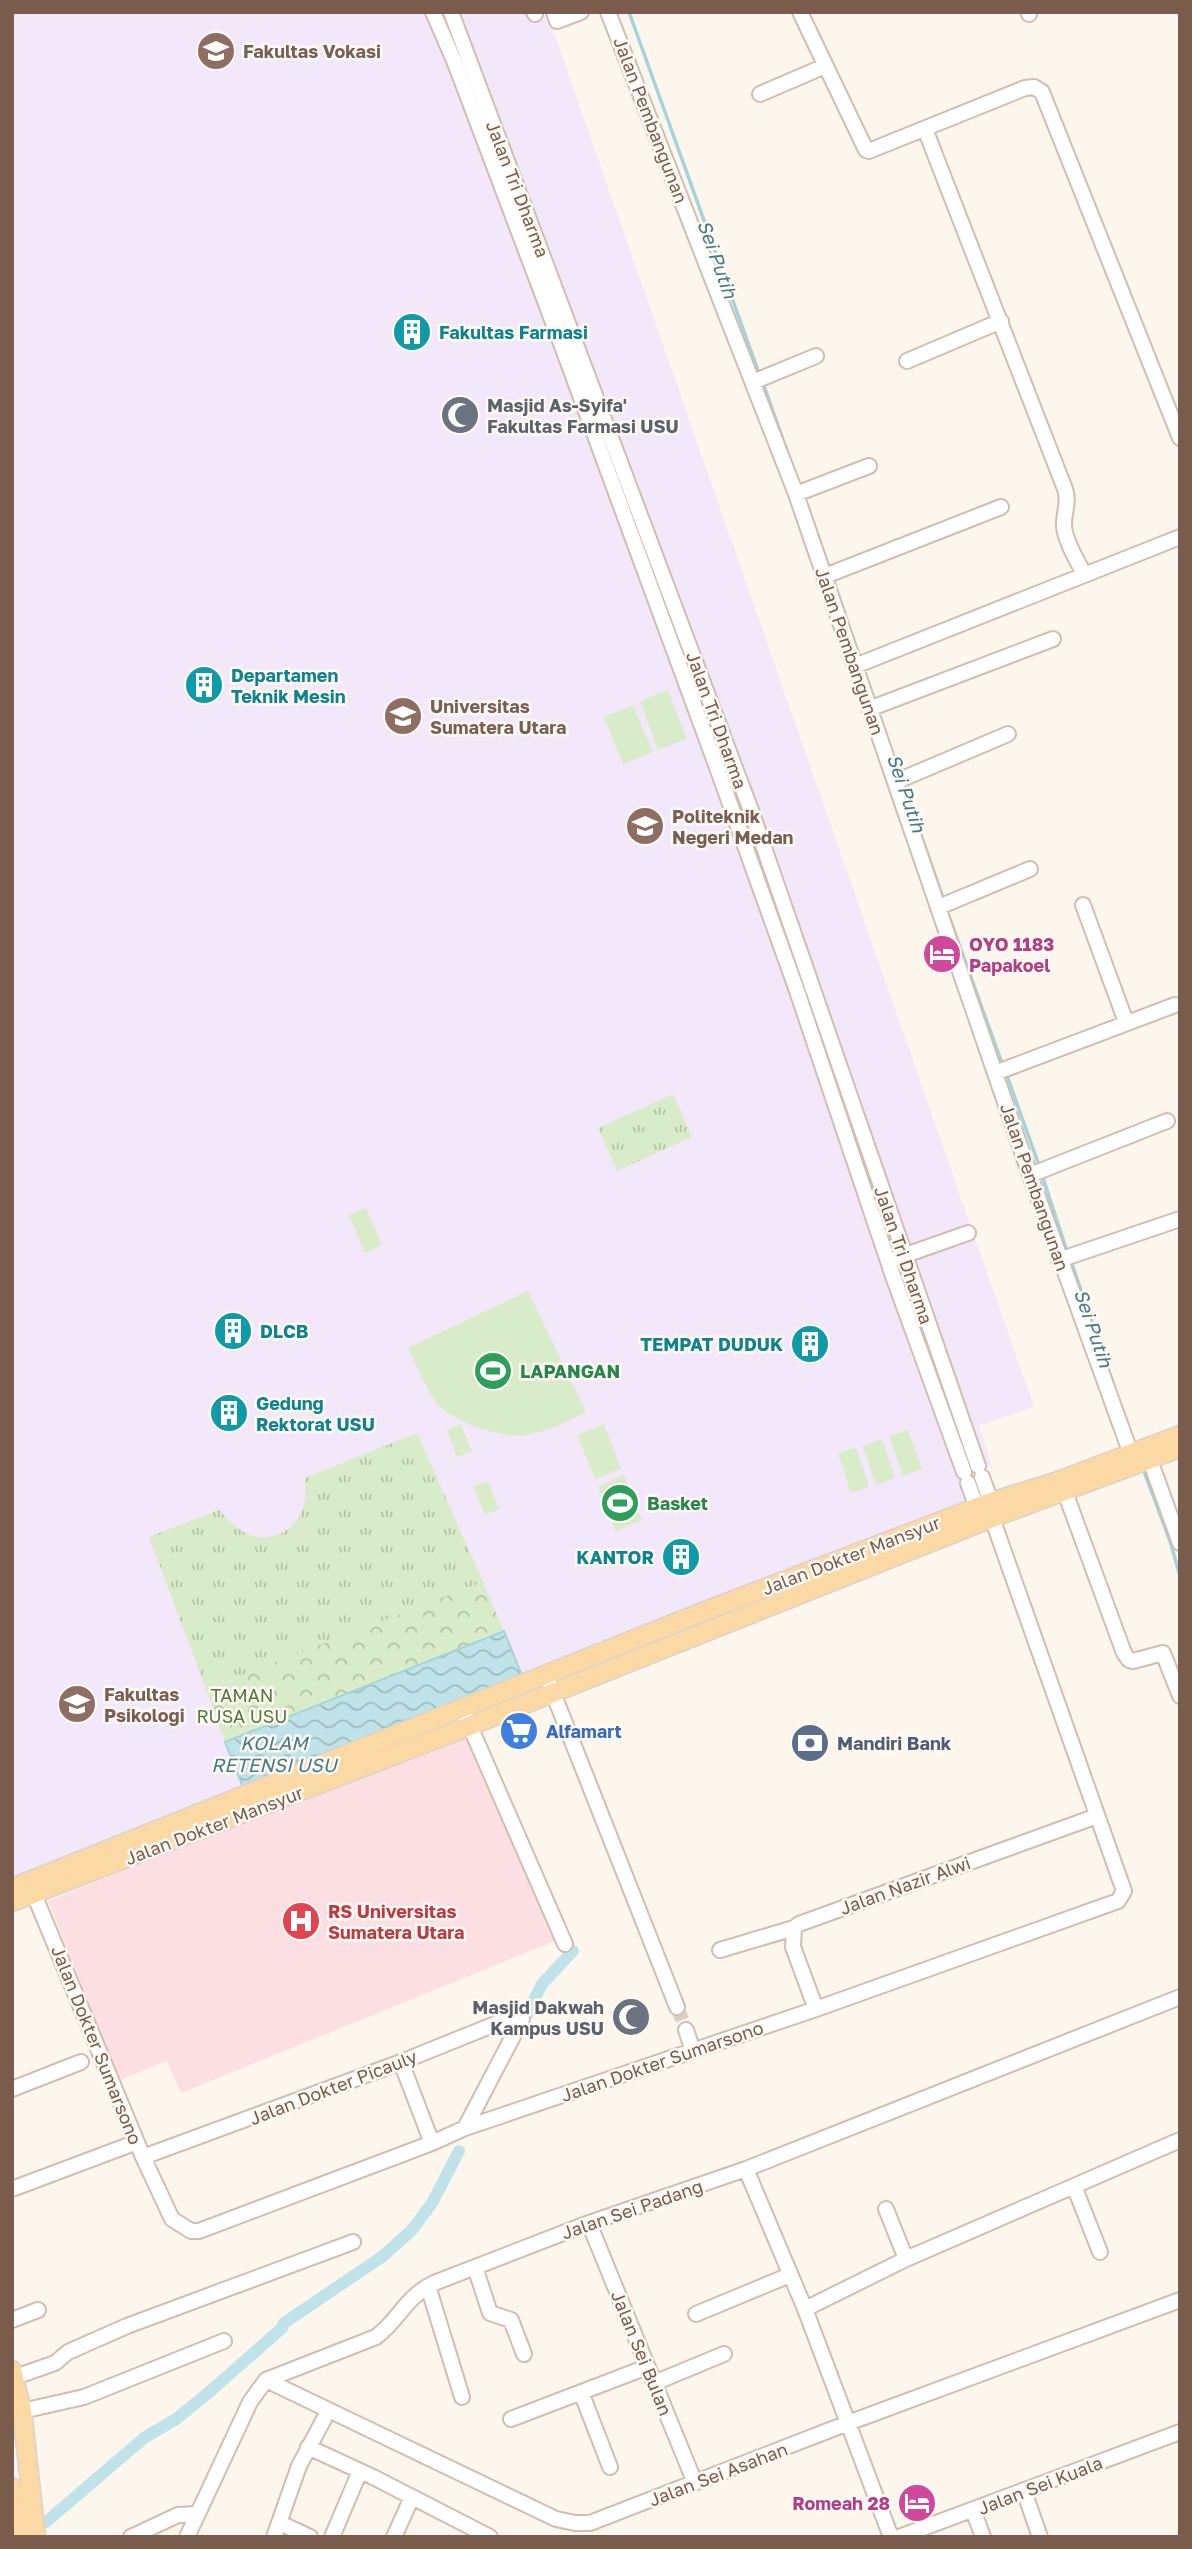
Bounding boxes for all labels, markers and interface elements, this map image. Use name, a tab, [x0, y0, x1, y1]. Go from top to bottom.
school or university icon: Fakultas Vokasi	[195, 30, 237, 72]
street label: Jalan Pembangunan	[609, 34, 693, 206]
place label: Fakultas Vokasi	[243, 40, 381, 62]
street label: Jalan Tri Dharma	[482, 118, 554, 260]
water label: Sei Putih	[693, 217, 743, 302]
building icon: Fakultas Farmasi	[391, 311, 433, 353]
place label: Fakultas Farmasi	[439, 321, 588, 343]
mosque icon: Masjid As-Syifa' Fakultas Farmasi USU	[439, 394, 481, 436]
place label: Masjid As-Syifa' Fakultas Farmasi USU	[487, 394, 679, 437]
street label: Jalan Pembangunan	[811, 564, 889, 738]
street label: Jalan Tri Dharma	[682, 648, 752, 792]
building icon: Departamen Teknik Mesin	[183, 664, 225, 706]
place label: Departamen Teknik Mesin	[231, 664, 346, 707]
school or university icon: Universitas Sumatera Utara	[382, 695, 424, 737]
place label: Universitas Sumatera Utara	[430, 695, 566, 738]
water label: Sei Putih	[883, 751, 932, 836]
school or university icon: Politeknik Negeri Medan	[624, 805, 666, 847]
place label: Politeknik Negeri Medan	[672, 805, 794, 848]
hotel icon: OYO 1183 Papakoel	[921, 933, 963, 975]
place label: OYO 1183 Papakoel	[969, 933, 1054, 976]
street label: Jalan Pembangunan	[996, 1100, 1074, 1274]
street label: Jalan Tri Dharma	[870, 1183, 938, 1327]
water label: Sei Putih	[1070, 1286, 1119, 1371]
building icon: DLCB	[212, 1310, 254, 1352]
place label: DLCB	[260, 1320, 309, 1342]
building icon: TEMPAT DUDUK	[789, 1323, 831, 1365]
place label: TEMPAT DUDUK	[640, 1333, 783, 1355]
sports icon: LAPANGAN	[472, 1350, 514, 1392]
place label: LAPANGAN	[520, 1360, 620, 1382]
building icon: Gedung Rektorat USU	[208, 1392, 250, 1434]
place label: Gedung Rektorat USU	[256, 1392, 375, 1435]
sports icon: Basket	[599, 1482, 641, 1524]
place label: Basket	[647, 1492, 708, 1514]
street label: Jalan Dokter Mansyur	[759, 1511, 943, 1599]
building icon: KANTOR	[660, 1536, 702, 1578]
place label: KANTOR	[576, 1546, 654, 1568]
school or university icon: Fakultas Psikologi	[56, 1683, 98, 1725]
place label: Fakultas Psikologi	[104, 1683, 185, 1726]
park label: TAMAN RUSA USU	[197, 1684, 287, 1727]
supermarket icon: Alfamart	[498, 1710, 540, 1752]
place label: Alfamart	[546, 1720, 622, 1742]
bank icon: Mandiri Bank	[789, 1722, 831, 1764]
water label: KOLAM RETENSI USU	[211, 1731, 339, 1776]
place label: Mandiri Bank	[837, 1732, 952, 1754]
street label: Jalan Dokter Mansyur	[122, 1781, 306, 1869]
street label: Jalan Nazir Alwi	[837, 1851, 973, 1919]
hospital icon: RS Universitas Sumatera Utara	[280, 1900, 322, 1942]
place label: RS Universitas Sumatera Utara	[328, 1900, 464, 1943]
street label: Jalan Dokter Sumarsono	[47, 1942, 147, 2148]
place label: Masjid Dakwah Kampus USU	[472, 1996, 604, 2039]
mosque icon: Masjid Dakwah Kampus USU	[610, 1996, 652, 2038]
street label: Jalan Dokter Sumarsono	[558, 2016, 766, 2106]
street label: Jalan Dokter Picauly	[246, 2045, 420, 2129]
street label: Jalan Sei Padang	[558, 2174, 706, 2244]
street label: Jalan Sei Bulan	[607, 2287, 677, 2419]
street label: Jalan Sei Asahan	[645, 2437, 791, 2511]
street label: Jalan Sei Kuala	[974, 2451, 1106, 2519]
hotel icon: Romeah 28	[896, 2482, 938, 2524]
place label: Romeah 28	[792, 2492, 890, 2514]

